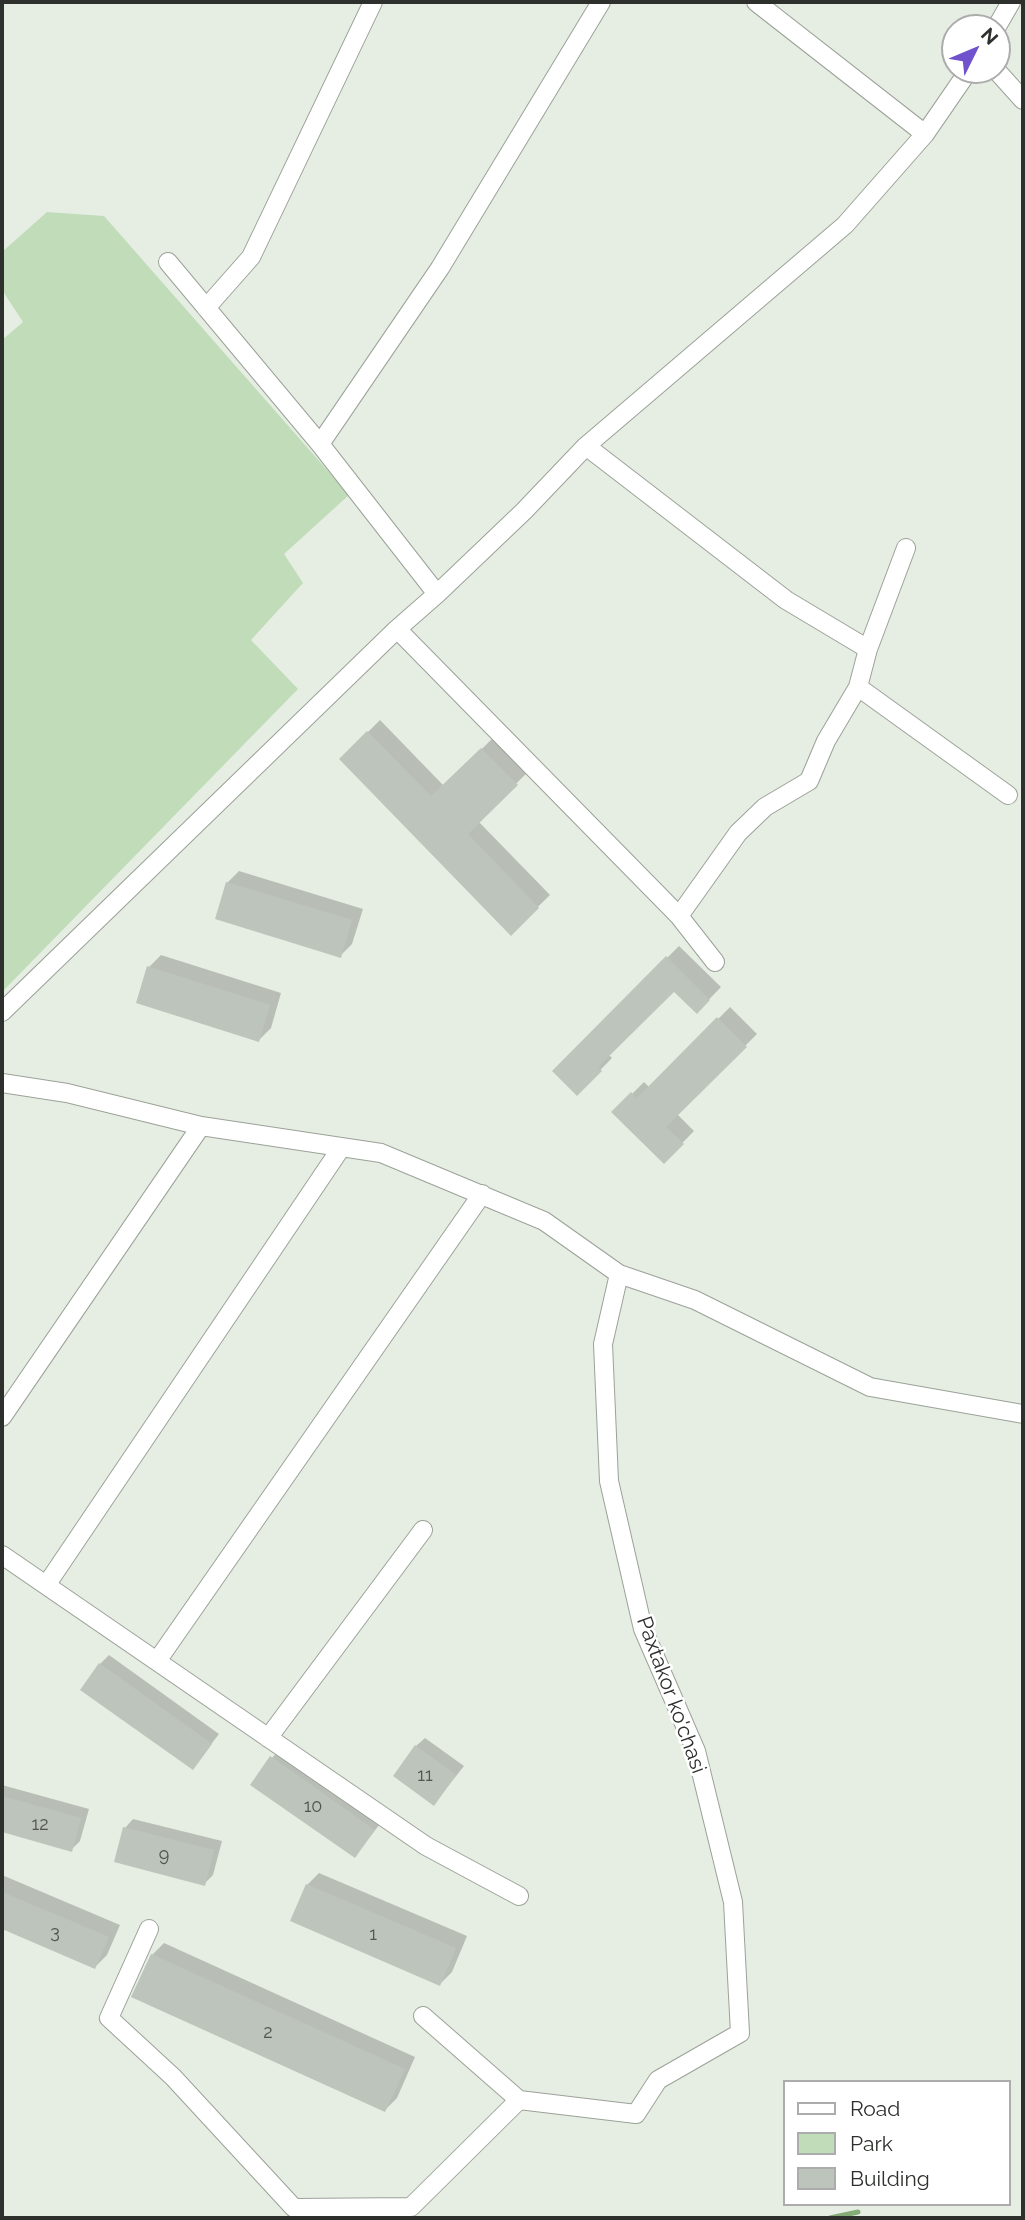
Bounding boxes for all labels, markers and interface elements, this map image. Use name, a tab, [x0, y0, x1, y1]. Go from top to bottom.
north arrow	[941, 14, 1011, 84]
text: N	[977, 23, 1003, 49]
street label: Paxtakor ko'chasi	[631, 1613, 711, 1777]
house number: 11	[417, 1765, 433, 1787]
house number: 10	[304, 1796, 322, 1818]
house number: 12	[31, 1814, 49, 1836]
house number: 9	[159, 1845, 169, 1867]
house number: 3	[50, 1922, 60, 1944]
house number: 1	[369, 1924, 377, 1946]
house number: 2	[263, 2022, 273, 2044]
legend	[783, 2080, 1011, 2206]
text: Road	[850, 2096, 900, 2121]
text: Park	[850, 2131, 893, 2156]
text: Building	[850, 2166, 930, 2191]

